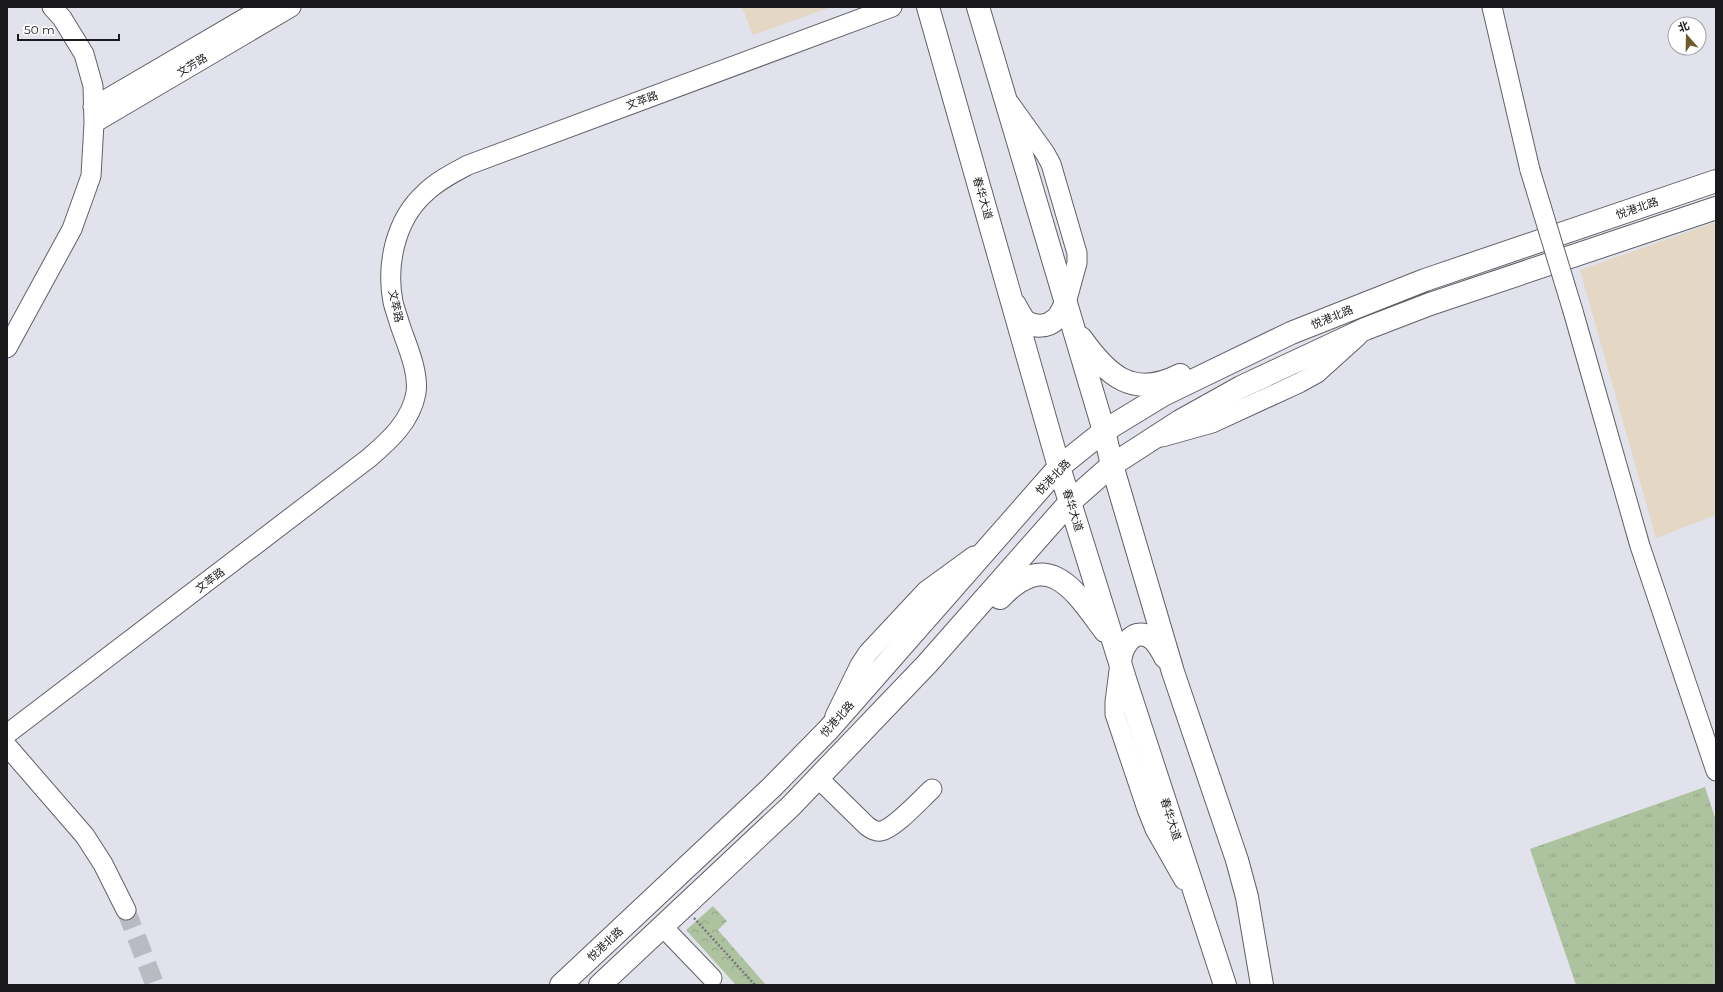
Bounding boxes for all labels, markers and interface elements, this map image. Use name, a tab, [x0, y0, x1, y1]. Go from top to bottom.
scale bar	[18, 16, 119, 42]
north arrow	[1667, 16, 1707, 56]
text: 北	[1676, 18, 1691, 35]
text: 50 m	[24, 22, 55, 37]
street label: 文芳路	[174, 51, 210, 79]
street label: 文萃路	[624, 88, 660, 112]
street label: 春华大道	[970, 175, 996, 221]
street label: 悦港北路	[1614, 194, 1660, 222]
street label: 文萃路	[385, 288, 407, 324]
street label: 悦港北路	[1309, 302, 1355, 332]
street label: 悦港北路	[1033, 456, 1073, 498]
street label: 春华大道	[1060, 487, 1086, 533]
street label: 文萃路	[193, 564, 227, 596]
street label: 悦港北路	[817, 698, 857, 740]
street label: 春华大道	[1158, 796, 1184, 842]
street label: 悦港北路	[584, 924, 626, 964]

